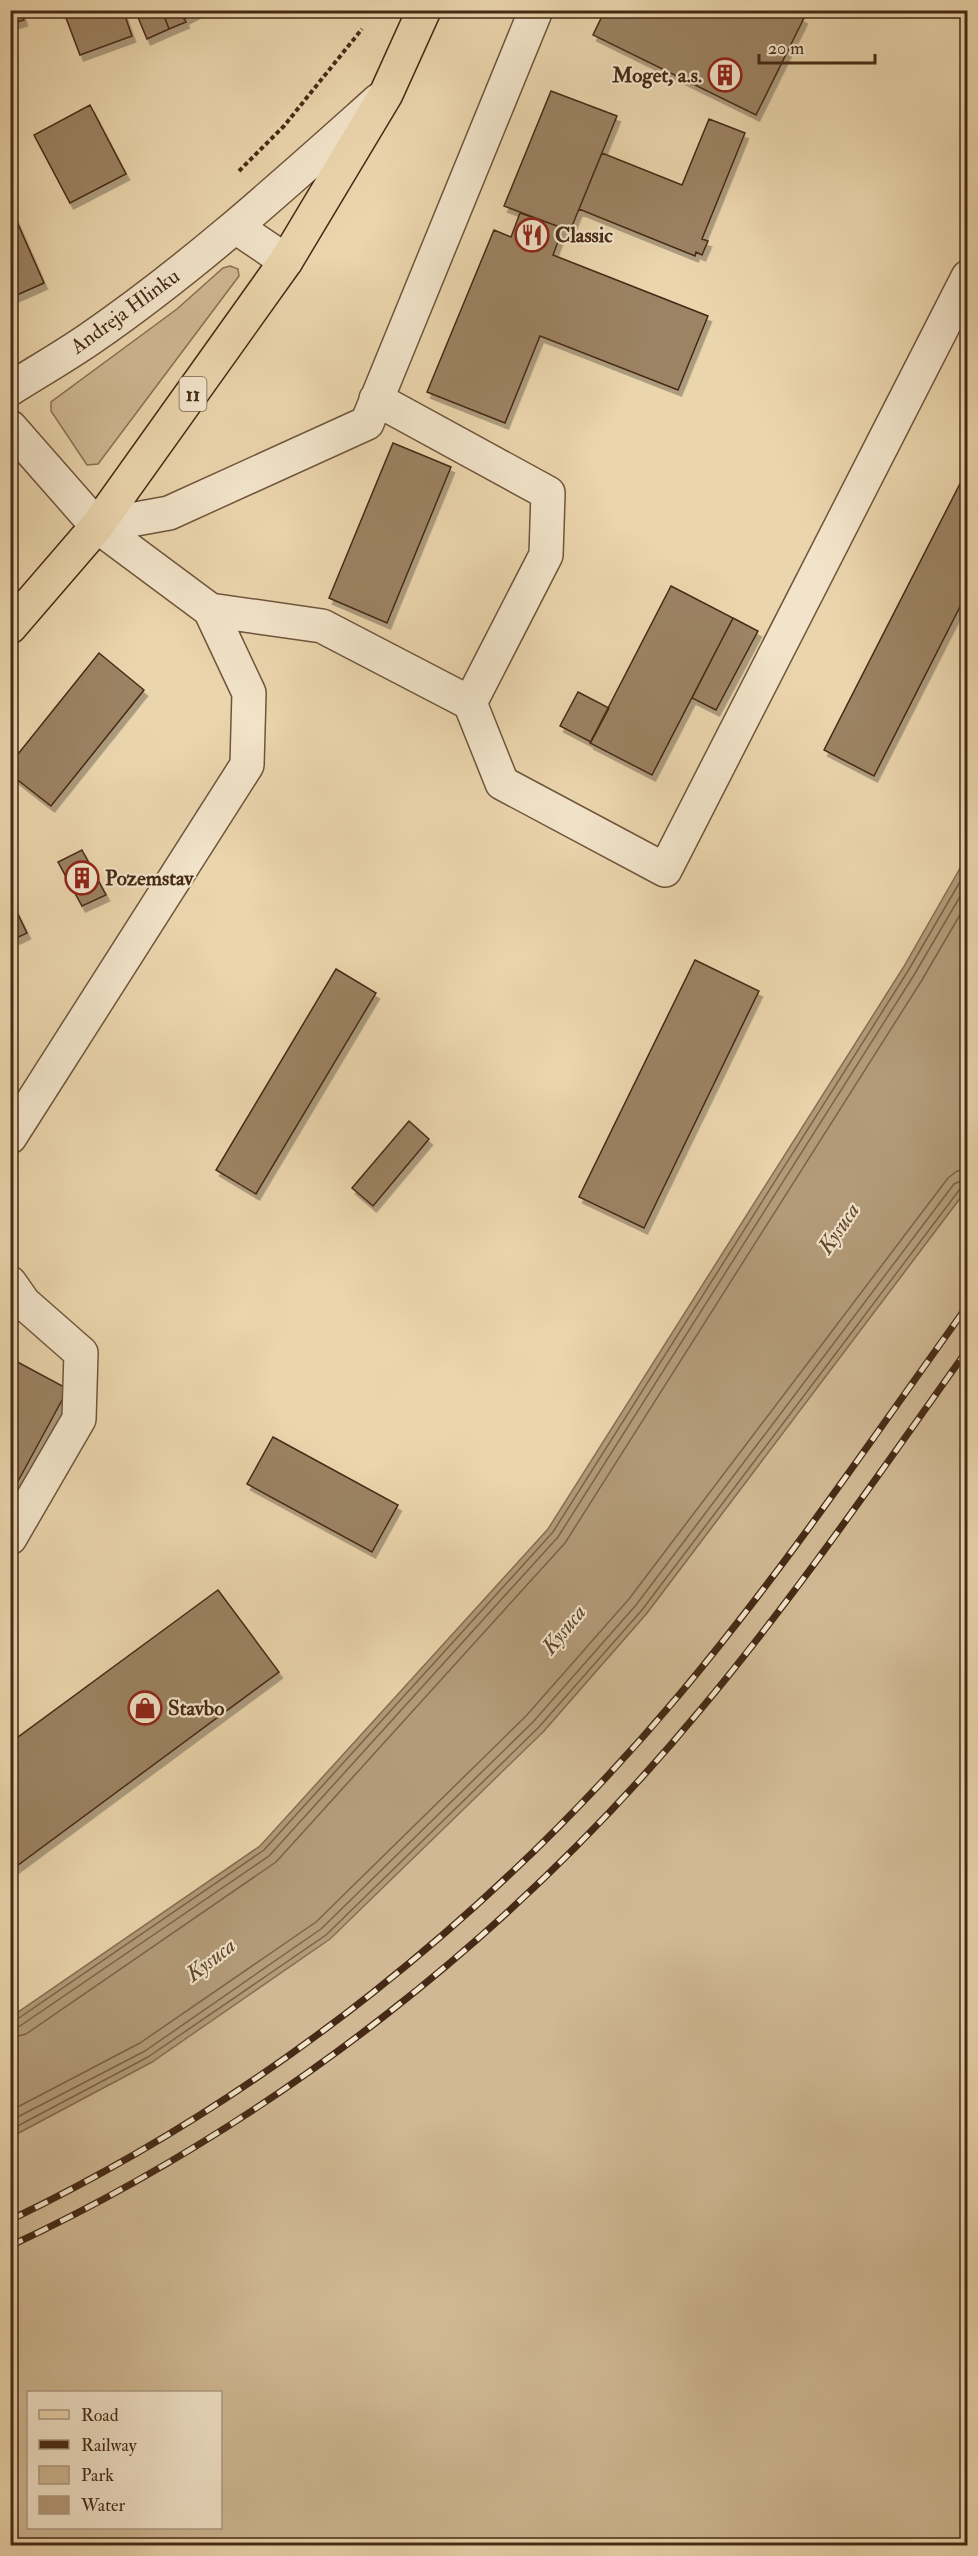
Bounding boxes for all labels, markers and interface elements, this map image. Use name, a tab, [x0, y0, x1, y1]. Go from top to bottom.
scale bar	[759, 27, 874, 65]
text: 20 m	[768, 37, 804, 60]
building icon: Moget, a.s.	[707, 57, 743, 93]
place label: Moget, a.s.	[611, 62, 702, 89]
restaurant icon: Classic	[514, 217, 550, 253]
place label: Classic	[555, 222, 613, 249]
street label: Andreja Hlinku	[64, 263, 185, 361]
road number: 11	[180, 377, 206, 411]
building icon: Pozemstav	[64, 860, 100, 896]
place label: Pozemstav	[105, 865, 194, 892]
water label: Kysuca	[811, 1198, 866, 1260]
water label: Kysuca	[535, 1599, 592, 1661]
shop icon: Stavbo	[127, 1690, 163, 1726]
place label: Stavbo	[168, 1695, 224, 1722]
water label: Kysuca	[179, 1932, 241, 1989]
legend	[27, 2391, 222, 2529]
text: Road	[81, 2404, 119, 2427]
text: Railway	[81, 2434, 138, 2457]
text: Park	[81, 2464, 114, 2487]
text: Water	[80, 2494, 125, 2517]

